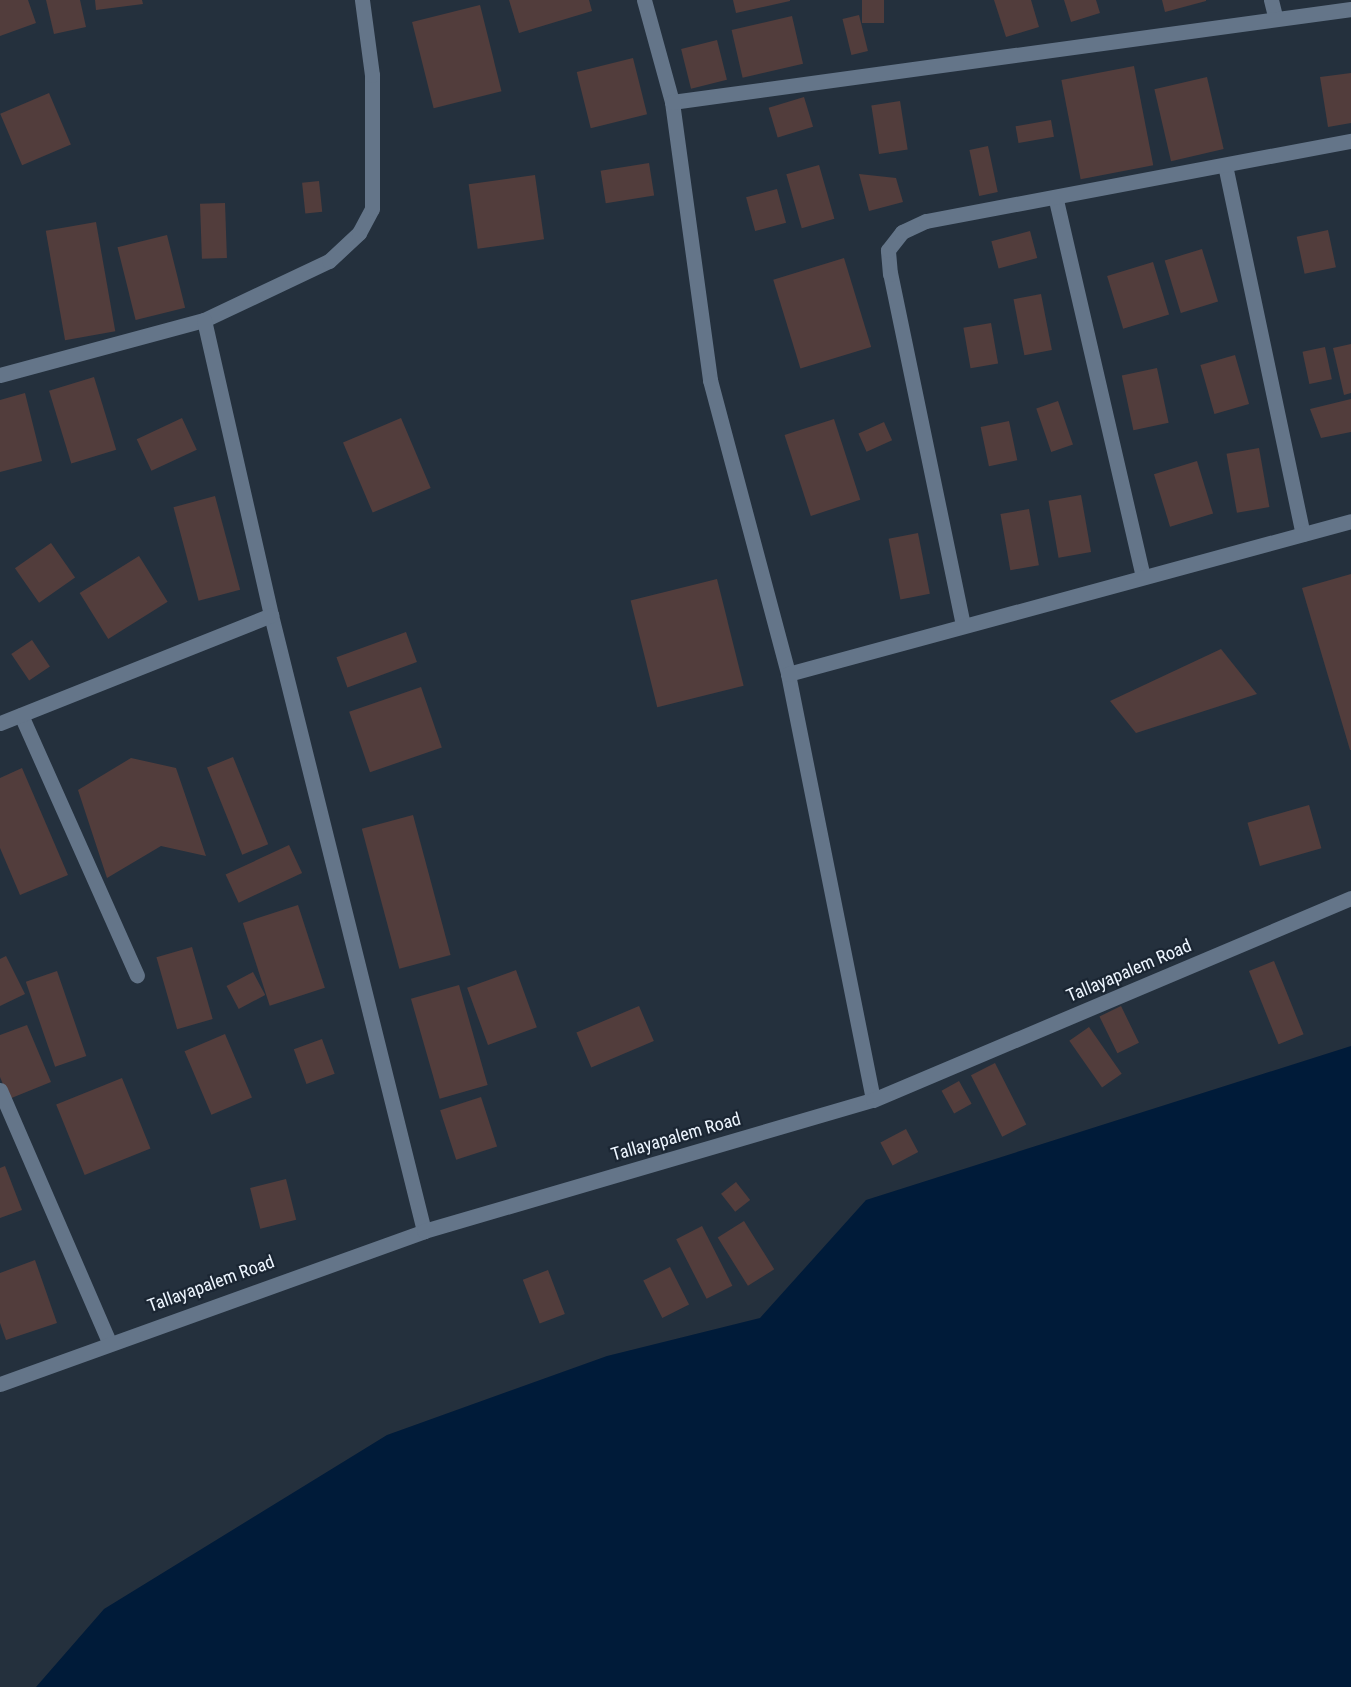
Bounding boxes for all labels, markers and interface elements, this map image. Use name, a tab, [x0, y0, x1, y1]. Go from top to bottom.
street label: Tallayapalem Road	[1063, 935, 1195, 1007]
street label: Tallayapalem Road	[609, 1108, 743, 1166]
street label: Tallayapalem Road	[145, 1251, 277, 1317]

